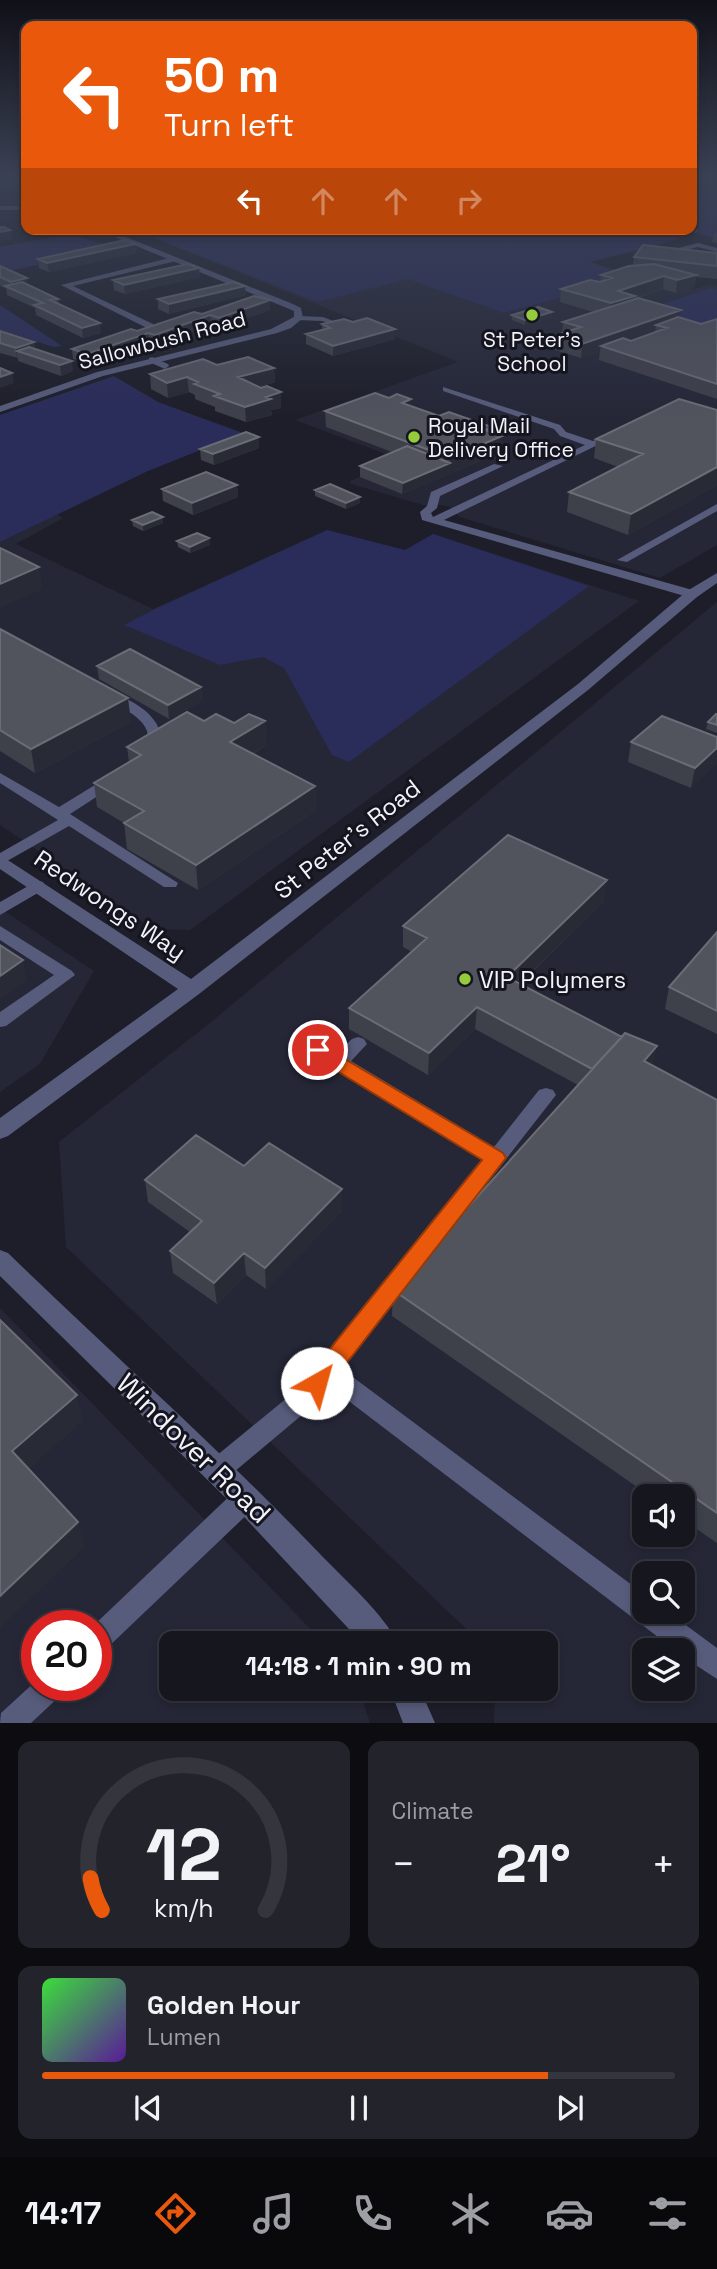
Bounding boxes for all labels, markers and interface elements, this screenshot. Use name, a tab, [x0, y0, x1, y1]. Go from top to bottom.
text: 50 m	[164, 44, 279, 106]
icon: left	[49, 49, 140, 140]
text: Turn left	[164, 105, 294, 145]
icon: left	[231, 182, 269, 220]
icon: ahead	[304, 182, 342, 220]
icon: ahead	[377, 182, 415, 220]
icon: right	[450, 182, 488, 220]
street label: Sallowbush Road	[75, 305, 249, 375]
marker: St Peter's School	[524, 307, 540, 323]
place label: St Peter's School	[483, 326, 581, 377]
place label: Royal Mail Delivery Office	[428, 412, 574, 463]
marker: Royal Mail Delivery Office	[406, 429, 422, 445]
street label: St Peter's Road	[268, 772, 426, 906]
street label: Redwongs Way	[28, 843, 192, 967]
place label: VIP Polymers	[479, 964, 626, 995]
marker: VIP Polymers	[457, 971, 473, 987]
pin	[288, 1020, 348, 1080]
icon: arrive	[299, 1031, 337, 1069]
position arrow	[280, 1346, 354, 1420]
street label: Windover Road	[109, 1365, 279, 1531]
map controls	[632, 1484, 695, 1701]
button: sound	[632, 1484, 695, 1547]
button: search	[632, 1561, 695, 1624]
speed limit sign: 20	[21, 1610, 112, 1701]
button: layers	[632, 1638, 695, 1701]
text: 14:18 · 1 min · 90 m	[245, 1649, 472, 1683]
text: Climate	[392, 1796, 474, 1826]
text: 12	[146, 1809, 222, 1902]
text: 21°	[496, 1831, 571, 1897]
text: −	[392, 1840, 415, 1888]
text: +	[651, 1840, 675, 1888]
text: km/h	[154, 1892, 214, 1924]
text: Golden Hour	[147, 1988, 301, 2022]
text: Lumen	[147, 2022, 221, 2052]
icon: previous	[129, 2089, 167, 2127]
icon: pause	[340, 2089, 378, 2127]
icon: next	[551, 2089, 589, 2127]
icon: directions	[151, 2189, 200, 2238]
icon: music	[249, 2189, 298, 2238]
icon: phone	[348, 2189, 397, 2238]
icon: climate	[446, 2189, 495, 2238]
icon: car	[545, 2189, 594, 2238]
icon: filters	[643, 2189, 692, 2238]
text: 14:17	[25, 2193, 101, 2233]

